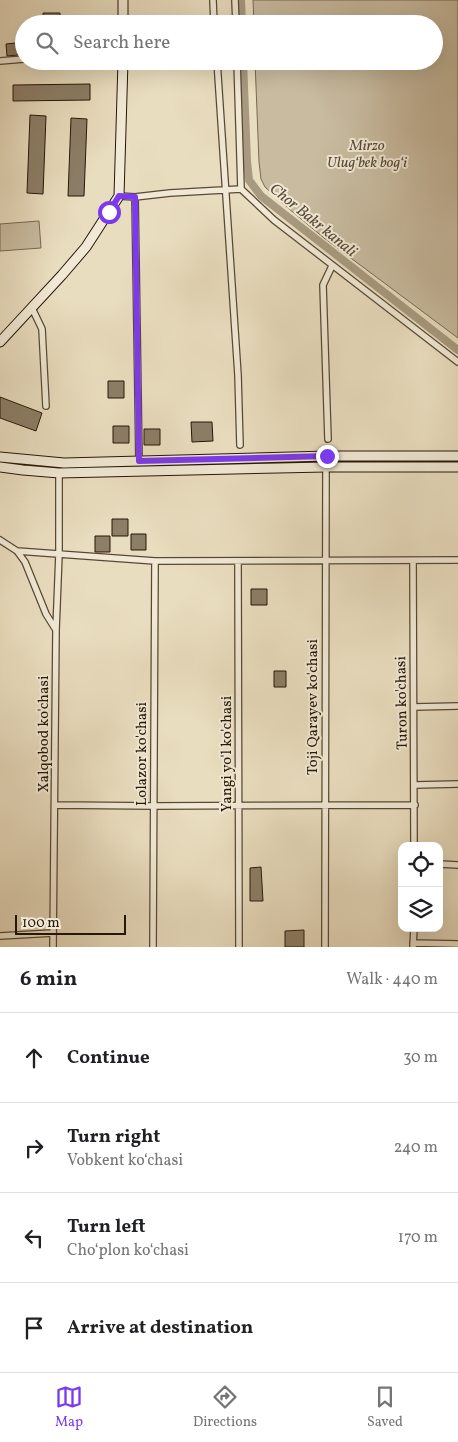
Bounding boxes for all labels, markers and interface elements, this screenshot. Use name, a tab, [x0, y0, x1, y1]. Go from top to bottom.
search box	[15, 15, 443, 70]
icon: search	[33, 29, 61, 57]
text: Search here	[73, 30, 170, 56]
park label: Mirzo Ulugʻbek bogʻi	[327, 136, 407, 174]
water label: Chor Bakr kanali	[264, 178, 362, 263]
route start	[98, 201, 121, 224]
route end	[316, 445, 339, 468]
street label: Toji Qarayev ko'chasi	[303, 639, 324, 775]
street label: Turon ko'chasi	[391, 656, 414, 750]
street label: Xalqobod ko'chasi	[34, 676, 55, 792]
street label: Yangi yo'l ko'chasi	[217, 696, 238, 812]
street label: Lolazor ko'chasi	[132, 702, 153, 806]
map controls	[398, 842, 443, 932]
button: locate	[398, 842, 443, 887]
button: layers	[398, 887, 443, 932]
scale bar	[15, 912, 126, 935]
text: 100 m	[22, 914, 60, 933]
text: 6 min	[20, 965, 77, 994]
text: Walk · 440 m	[346, 969, 438, 991]
icon: ahead	[20, 1044, 48, 1072]
text: Continue	[67, 1045, 150, 1071]
text: 30 m	[403, 1047, 438, 1069]
text: Turn right	[67, 1124, 160, 1150]
icon: right	[20, 1134, 48, 1162]
text: 240 m	[394, 1137, 438, 1159]
text: Vobkent koʻchasi	[67, 1150, 183, 1172]
text: Turn left	[67, 1214, 146, 1240]
icon: left	[20, 1224, 48, 1252]
text: 170 m	[398, 1227, 438, 1249]
text: Choʻplon koʻchasi	[67, 1240, 189, 1262]
icon: arrive	[20, 1314, 48, 1342]
text: Arrive at destination	[67, 1315, 253, 1341]
tab: Map	[55, 1383, 83, 1432]
tab: Directions	[193, 1383, 257, 1432]
tab: Saved	[367, 1383, 403, 1432]

